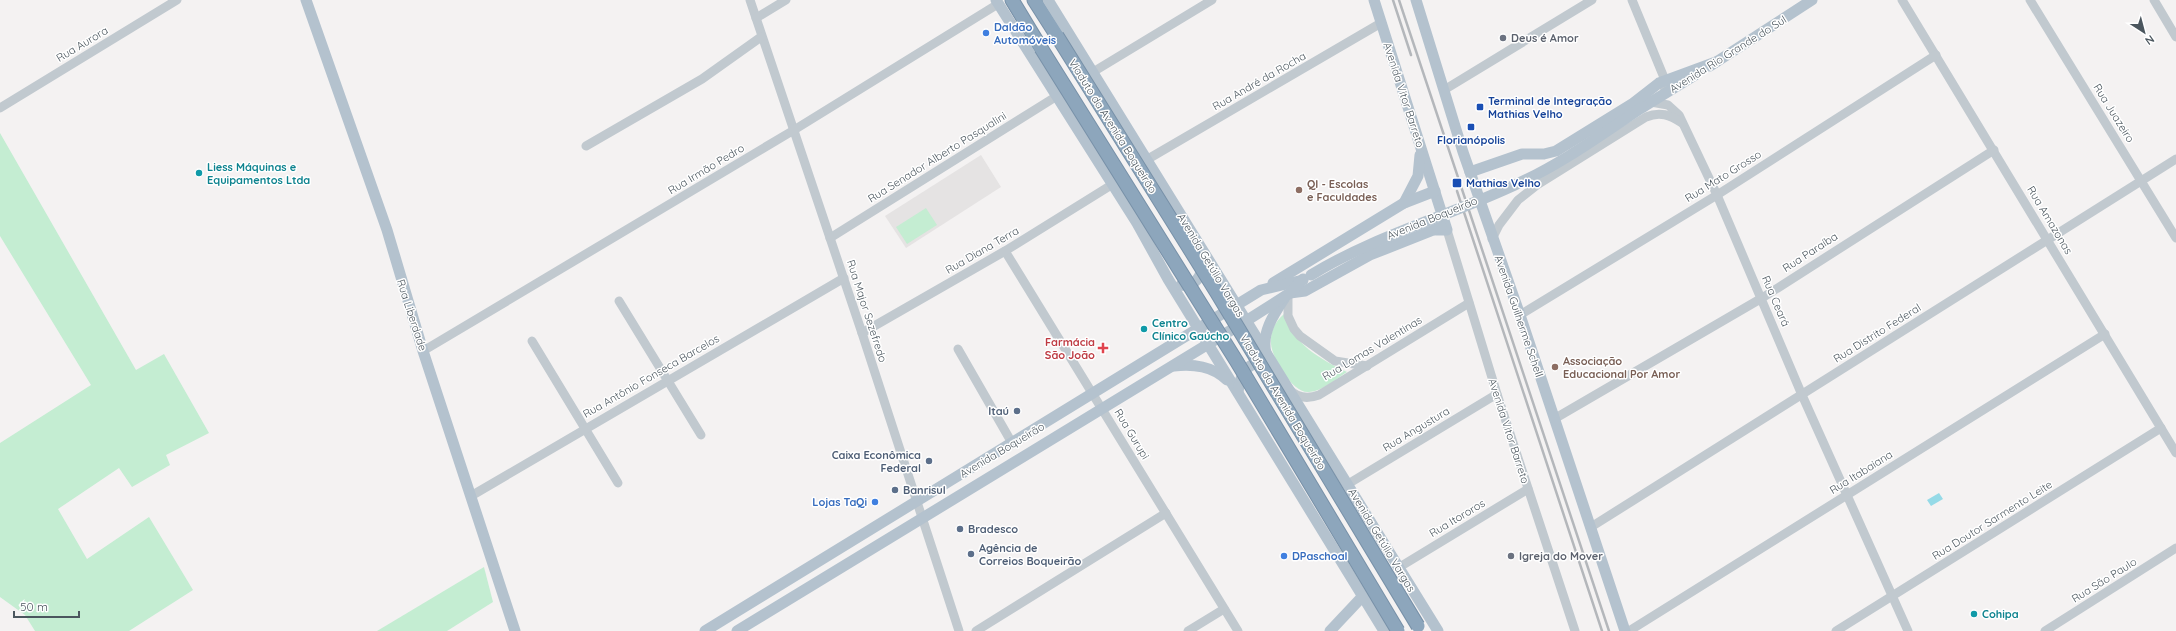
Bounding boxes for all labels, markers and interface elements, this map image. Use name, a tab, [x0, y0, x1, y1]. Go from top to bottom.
street label: Avenida Rio Grande do Sul	[1667, 12, 1789, 96]
north arrow	[2124, 12, 2164, 52]
place label: Daldão Automóveis	[994, 20, 1056, 47]
street label: Rua Aurora	[54, 23, 110, 65]
marker: Daldão Automóveis	[981, 28, 991, 38]
place label: Deus é Amor	[1511, 31, 1579, 45]
text: N	[2142, 32, 2157, 48]
marker: Deus é Amor	[1498, 33, 1508, 43]
street label: Avenida Vitor Barreto	[1380, 41, 1428, 150]
street label: Rua André da Rocha	[1210, 49, 1308, 113]
street label: Viaduto da Avenida Boqueirão	[1066, 56, 1160, 196]
street label: Rua Juazeiro	[2090, 81, 2138, 145]
place label: Terminal de Integração Mathias Velho	[1488, 94, 1612, 121]
marker: Terminal de Integração Mathias Velho	[1475, 102, 1485, 112]
street label: Rua Senador Alberto Pasqualini	[865, 108, 1009, 206]
marker: Florianópolis	[1466, 122, 1476, 132]
place label: Florianópolis	[1437, 133, 1505, 147]
street label: Rua Irmão Pedro	[665, 141, 747, 197]
street label: Rua Mato Grosso	[1682, 147, 1764, 205]
place label: Liess Máquinas e Equipamentos Ltda	[207, 160, 310, 187]
marker: Liess Máquinas e Equipamentos Ltda	[194, 168, 204, 178]
place label: Mathias Velho	[1466, 176, 1541, 190]
place label: QI - Escolas e Faculdades	[1307, 177, 1377, 204]
marker: Mathias Velho	[1451, 177, 1463, 189]
street label: Rua Amazonas	[2024, 183, 2076, 257]
marker: QI - Escolas e Faculdades	[1294, 185, 1304, 195]
street label: Avenida Boqueirão	[1385, 193, 1480, 243]
street label: Avenida Getúlio Vargas	[1174, 210, 1248, 320]
street label: Rua Diana Terra	[943, 223, 1021, 277]
street label: Rua Paraíba	[1780, 229, 1840, 275]
street label: Avenida Guilherme Schell	[1492, 253, 1546, 379]
street label: Rua Major Sezefredo	[844, 258, 890, 364]
street label: Rua Ceará	[1759, 273, 1793, 329]
street label: Rua Liberdade	[394, 277, 430, 353]
street label: Rua Distrito Federal	[1831, 300, 1923, 366]
street label: Rua Lomas Valentinas	[1320, 313, 1424, 383]
place label: Centro Clínico Gaúcho	[1152, 316, 1230, 343]
marker: Centro Clínico Gaúcho	[1139, 324, 1149, 334]
street label: Rua Antônio Fonseca Barcelos	[580, 331, 722, 421]
street label: Viaduto da Avenida Boqueirão	[1237, 332, 1329, 473]
place label: Farmácia São João	[1045, 335, 1095, 362]
marker: Farmácia São João	[1098, 343, 1108, 353]
place label: Associação Educacional Por Amor	[1563, 354, 1680, 381]
marker: Associação Educacional Por Amor	[1550, 362, 1560, 372]
street label: Avenida Vitor Barreto	[1485, 377, 1533, 486]
place label: Itaú	[988, 404, 1009, 418]
street label: Rua Angustura	[1380, 404, 1452, 454]
marker: Itaú	[1012, 406, 1022, 416]
street label: Rua Gurupi	[1111, 406, 1153, 462]
street label: Avenida Boqueirão	[957, 419, 1047, 481]
street label: Rua Itabaiana	[1827, 447, 1895, 497]
place label: Caixa Econômica Federal	[832, 448, 921, 475]
marker: Caixa Econômica Federal	[924, 456, 934, 466]
street label: Rua Doutor Sarmento Leite	[1929, 477, 2055, 563]
place label: Banrisul	[903, 483, 946, 497]
marker: Banrisul	[890, 485, 900, 495]
street label: Avenida Getúlio Vargas	[1345, 485, 1419, 595]
place label: Lojas TaQi	[812, 495, 867, 509]
street label: Rua Itororos	[1427, 496, 1487, 540]
marker: Lojas TaQi	[870, 497, 880, 507]
place label: Bradesco	[968, 522, 1018, 536]
marker: Bradesco	[955, 524, 965, 534]
place label: Agência de Correios Boqueirão	[979, 541, 1081, 568]
marker: Agência de Correios Boqueirão	[966, 549, 976, 559]
place label: DPaschoal	[1292, 549, 1348, 563]
place label: Igreja do Mover	[1519, 549, 1603, 563]
marker: DPaschoal	[1279, 551, 1289, 561]
marker: Igreja do Mover	[1506, 551, 1516, 561]
street label: Rua São Paulo	[2069, 554, 2139, 606]
scale bar	[14, 593, 79, 619]
text: 50 m	[20, 599, 48, 614]
place label: Cohipa	[1982, 607, 2019, 621]
marker: Cohipa	[1969, 609, 1979, 619]

